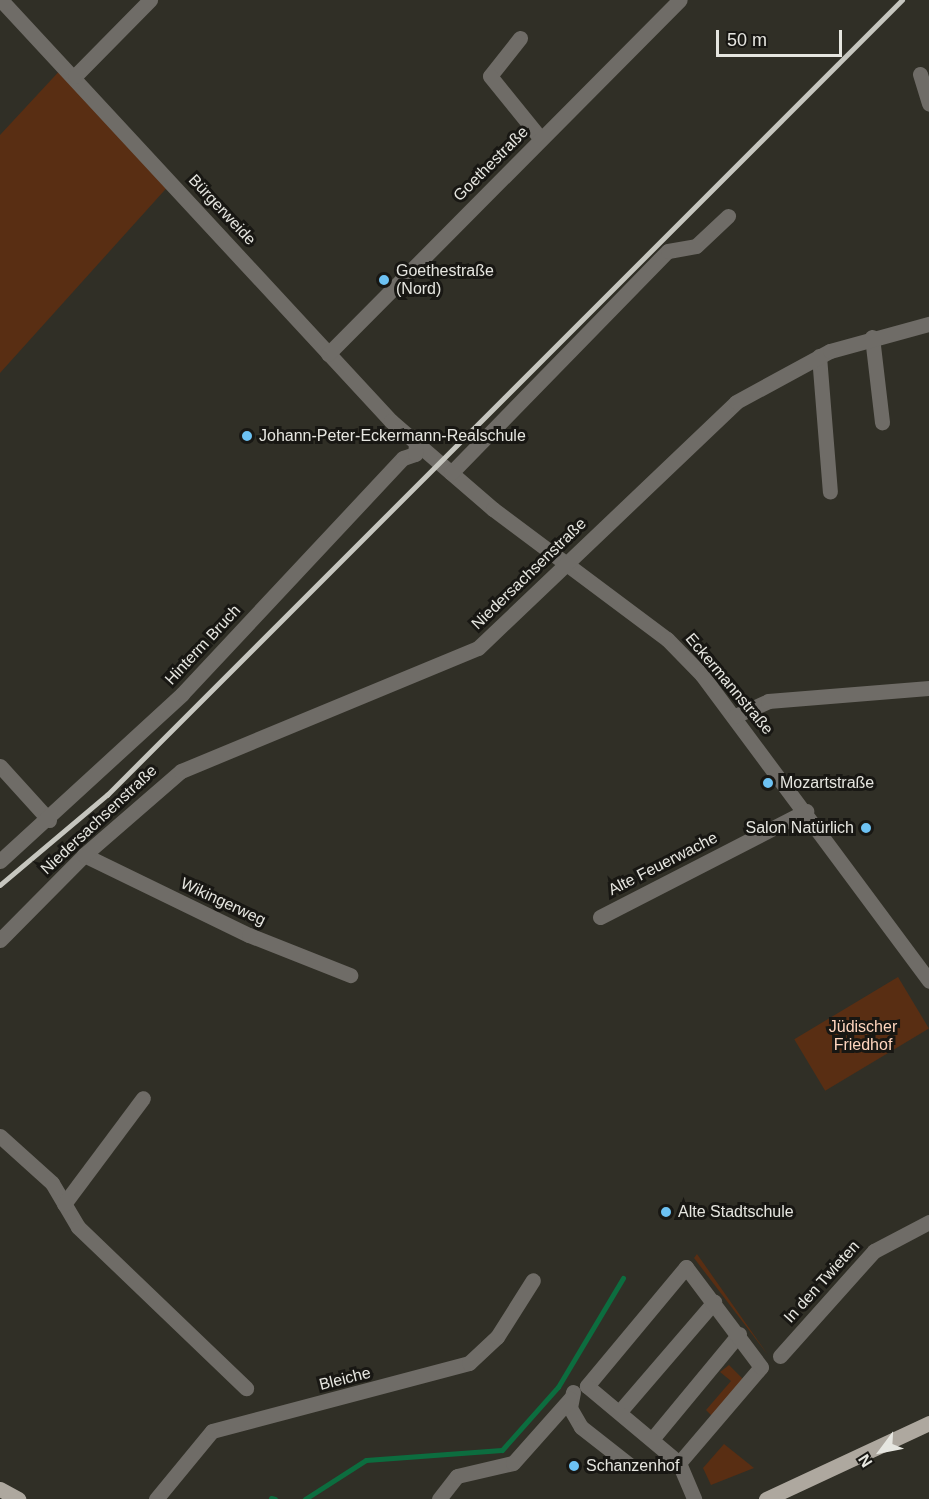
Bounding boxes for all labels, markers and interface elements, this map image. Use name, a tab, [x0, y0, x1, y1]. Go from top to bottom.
scale bar	[719, 18, 845, 56]
text: 50 m	[727, 30, 767, 50]
street label: Goethestraße	[450, 123, 532, 205]
street label: Bürgerweide	[184, 171, 260, 249]
place label: Goethestraße (Nord)	[396, 261, 494, 299]
marker: Goethestraße (Nord)	[377, 273, 391, 287]
place label: Johann-Peter-Eckermann-Realschule	[259, 426, 526, 446]
marker: Johann-Peter-Eckermann-Realschule	[240, 429, 254, 443]
street label: Niedersachsenstraße	[468, 514, 590, 634]
street label: Hinterm Bruch	[161, 601, 245, 689]
street label: Eckermannstraße	[681, 629, 777, 739]
street label: Niedersachsenstraße	[37, 761, 161, 879]
place label: Mozartstraße	[780, 773, 874, 793]
marker: Mozartstraße	[761, 776, 775, 790]
place label: Salon Natürlich	[746, 818, 854, 838]
marker: Salon Natürlich	[859, 821, 873, 835]
street label: Alte Feuerwache	[605, 828, 721, 900]
street label: Wikingerweg	[177, 874, 269, 930]
park label: Jüdischer Friedhof	[829, 1017, 897, 1055]
place label: Alte Stadtschule	[678, 1202, 794, 1222]
marker: Alte Stadtschule	[659, 1205, 673, 1219]
street label: In den Twieten	[780, 1237, 864, 1327]
street label: Bleiche	[317, 1363, 373, 1395]
north arrow	[851, 1421, 911, 1481]
text: N	[855, 1451, 876, 1470]
place label: Schanzenhof	[586, 1456, 679, 1476]
marker: Schanzenhof	[567, 1459, 581, 1473]

